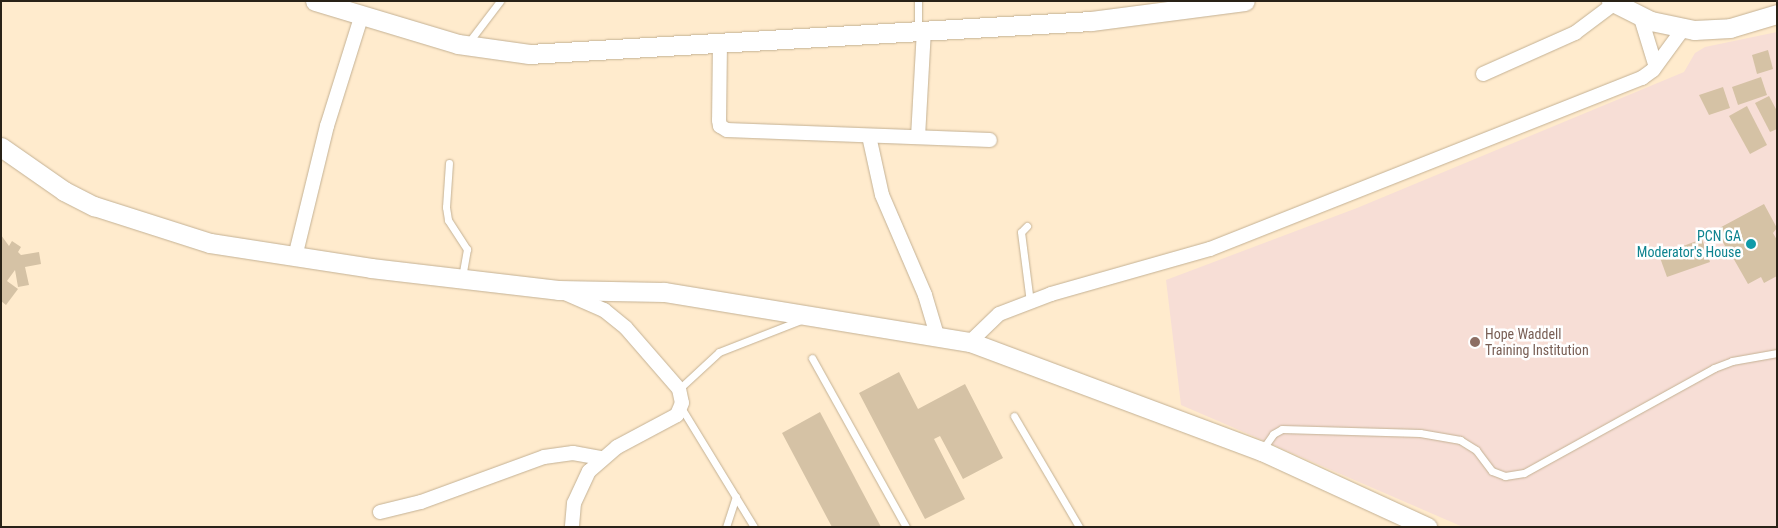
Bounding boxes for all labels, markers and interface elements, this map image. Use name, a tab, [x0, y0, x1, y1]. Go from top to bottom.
place label: PCN GA Moderator's House	[1637, 228, 1741, 260]
marker: PCN GA Moderator's House	[1745, 238, 1757, 250]
place label: Hope Waddell Training Institution	[1485, 326, 1589, 358]
marker: Hope Waddell Training Institution	[1469, 336, 1481, 348]

